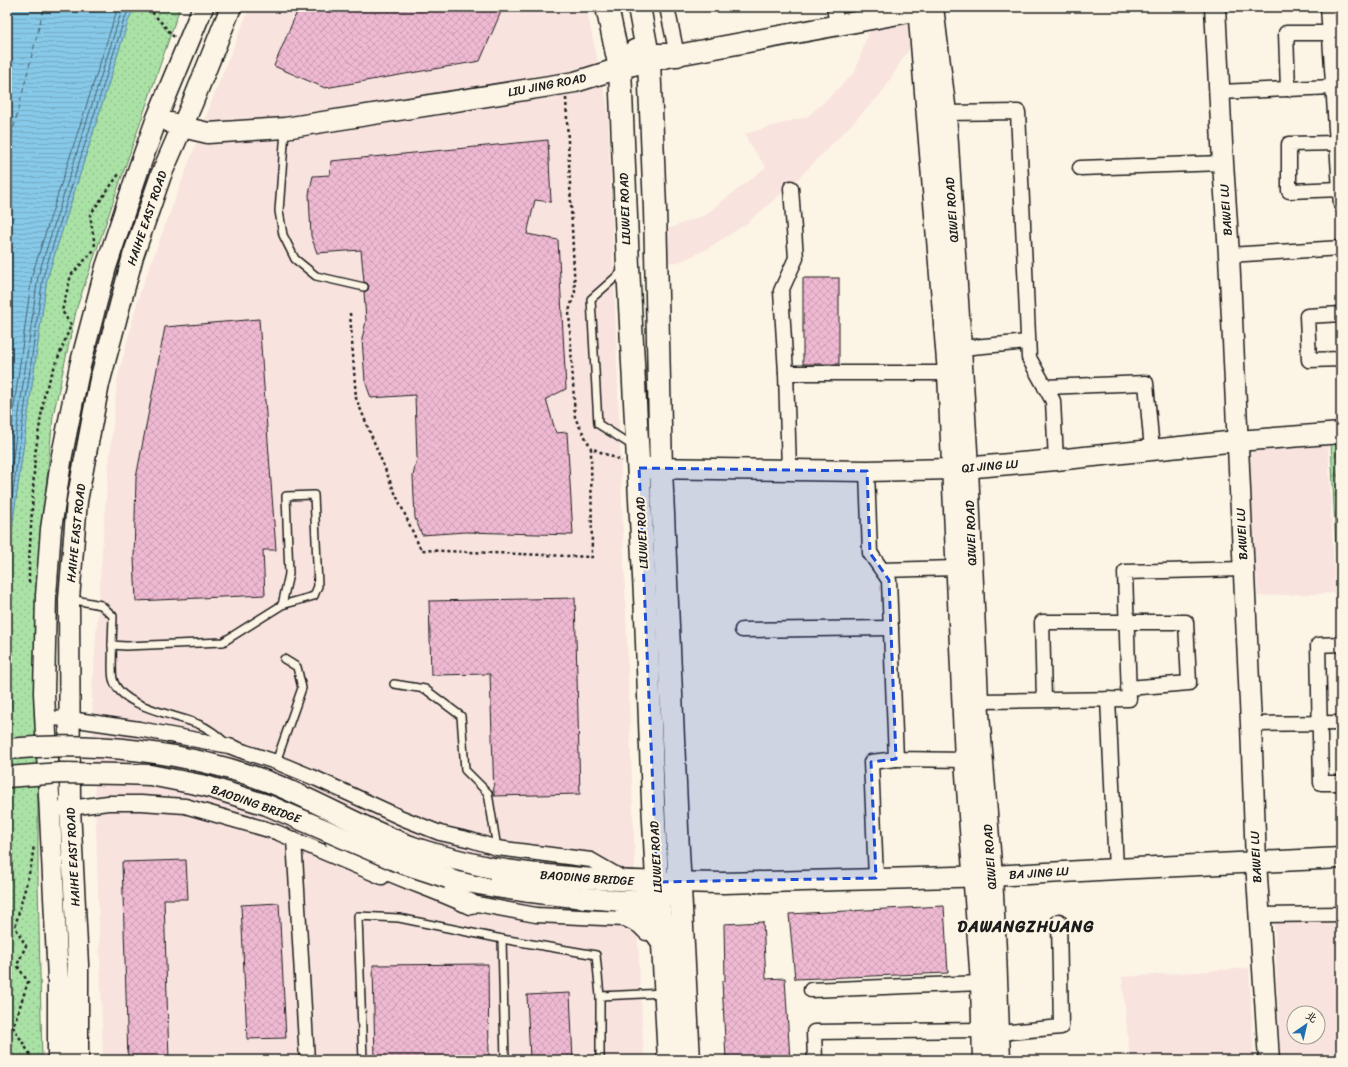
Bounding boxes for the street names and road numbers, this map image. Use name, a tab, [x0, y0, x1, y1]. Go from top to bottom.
street label: LIU JING ROAD	[506, 67, 588, 103]
street label: HAIHE EAST ROAD	[120, 168, 174, 268]
street label: LIUWEI ROAD	[613, 172, 637, 245]
street label: QIWEI ROAD	[939, 176, 965, 243]
street label: BAWEI LU	[1213, 182, 1239, 237]
street label: QI JING LU	[961, 453, 1020, 479]
street label: HAIHE EAST ROAD	[60, 483, 92, 583]
street label: LIUWEI ROAD	[629, 496, 655, 570]
street label: QIWEI ROAD	[959, 499, 983, 566]
street label: BAWEI LU	[1230, 507, 1254, 560]
street label: BAODING BRIDGE	[208, 778, 305, 830]
street label: HAIHE EAST ROAD	[59, 807, 87, 907]
street label: LIUWEI ROAD	[643, 820, 669, 894]
street label: QIWEI ROAD	[977, 823, 1003, 890]
street label: BAWEI LU	[1244, 830, 1268, 883]
street label: BA JING LU	[1008, 860, 1070, 886]
street label: BAODING BRIDGE	[539, 864, 636, 892]

